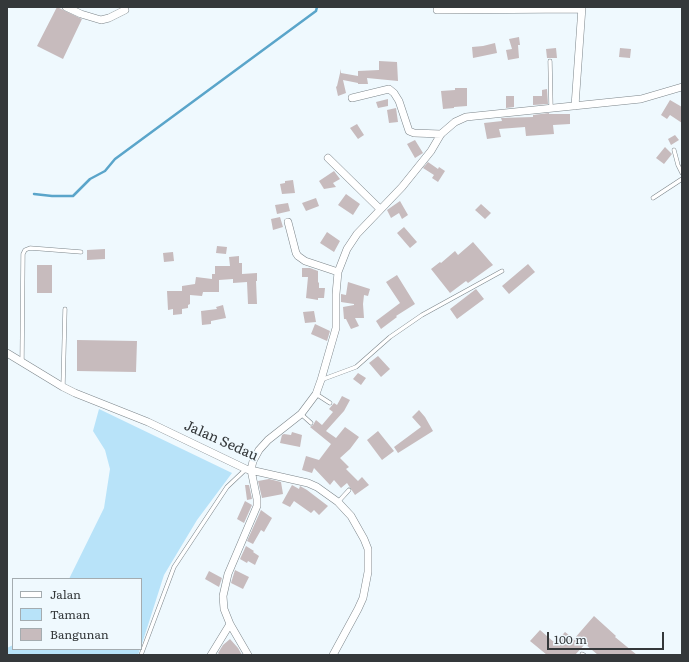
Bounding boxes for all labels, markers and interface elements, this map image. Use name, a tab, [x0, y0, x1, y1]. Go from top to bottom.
street label: Jalan Sedau	[181, 417, 261, 465]
legend	[12, 578, 142, 650]
text: Jalan	[50, 585, 81, 603]
text: Taman	[50, 605, 90, 623]
scale bar	[549, 624, 666, 650]
text: Bangunan	[50, 625, 109, 643]
text: 100 m	[554, 630, 587, 648]

